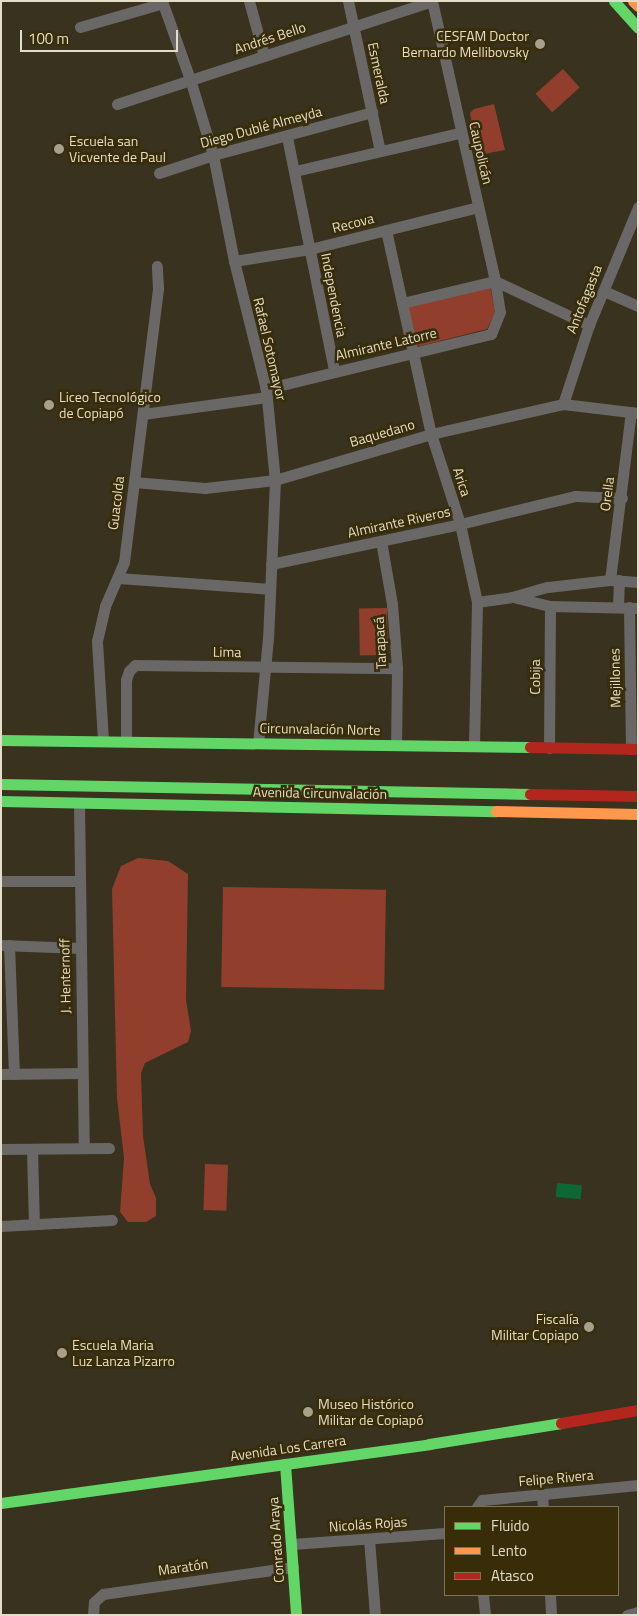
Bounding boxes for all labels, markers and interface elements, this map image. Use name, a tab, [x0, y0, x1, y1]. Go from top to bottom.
street label: Andrés Bello	[232, 19, 308, 57]
scale bar	[22, 20, 180, 52]
text: 100 m	[28, 27, 69, 50]
place label: CESFAM Doctor Bernardo Mellibovsky	[402, 28, 529, 60]
marker: CESFAM Doctor Bernardo Mellibovsky	[533, 37, 547, 51]
street label: Esmeralda	[364, 41, 394, 105]
street label: Diego Dublé Almeyda	[198, 103, 324, 151]
street label: Caupolicán	[466, 120, 496, 186]
place label: Escuela san Vicvente de Paul	[69, 133, 166, 166]
marker: Escuela san Vicvente de Paul	[53, 143, 65, 155]
street label: Recova	[330, 210, 376, 236]
street label: Independencia	[318, 251, 350, 339]
street label: Antofagasta	[563, 262, 605, 336]
street label: Rafael Sotomayor	[250, 296, 290, 402]
street label: Almirante Latorre	[334, 324, 438, 364]
place label: Liceo Tecnológico de Copiapó	[59, 389, 161, 422]
marker: Liceo Tecnológico de Copiapó	[43, 399, 55, 411]
street label: Baquedano	[348, 416, 416, 450]
street label: Arica	[449, 465, 475, 499]
street label: Guacolda	[104, 475, 128, 531]
street label: Orella	[597, 476, 617, 512]
street label: Almirante Riveros	[346, 503, 452, 541]
street label: Tarapacá	[370, 616, 390, 670]
street label: Lima	[213, 643, 241, 661]
street label: Mejillones	[606, 648, 624, 708]
street label: Cobija	[527, 659, 543, 695]
street label: Circunvalación Norte	[259, 720, 381, 738]
street label: Avenida Circunvalación	[253, 783, 387, 803]
street label: J. Henternoff	[56, 938, 74, 1014]
place label: Fiscalía Militar Copiapo	[491, 1311, 579, 1344]
marker: Fiscalía Militar Copiapo	[583, 1321, 595, 1333]
place label: Escuela Maria Luz Lanza Pizarro	[72, 1337, 175, 1370]
marker: Escuela Maria Luz Lanza Pizarro	[56, 1347, 68, 1359]
place label: Museo Histórico Militar de Copiapó	[318, 1396, 424, 1428]
marker: Museo Histórico Militar de Copiapó	[302, 1406, 314, 1418]
street label: Avenida Los Carrera	[229, 1432, 347, 1464]
street label: Felipe Rivera	[518, 1466, 594, 1490]
street label: Conrado Araya	[265, 1497, 287, 1583]
legend	[444, 1506, 619, 1596]
street label: Nicolás Rojas	[328, 1513, 408, 1535]
text: Fluido	[491, 1514, 529, 1537]
text: Lento	[491, 1539, 527, 1562]
street label: Maratón	[157, 1555, 209, 1579]
text: Atasco	[491, 1564, 534, 1587]

